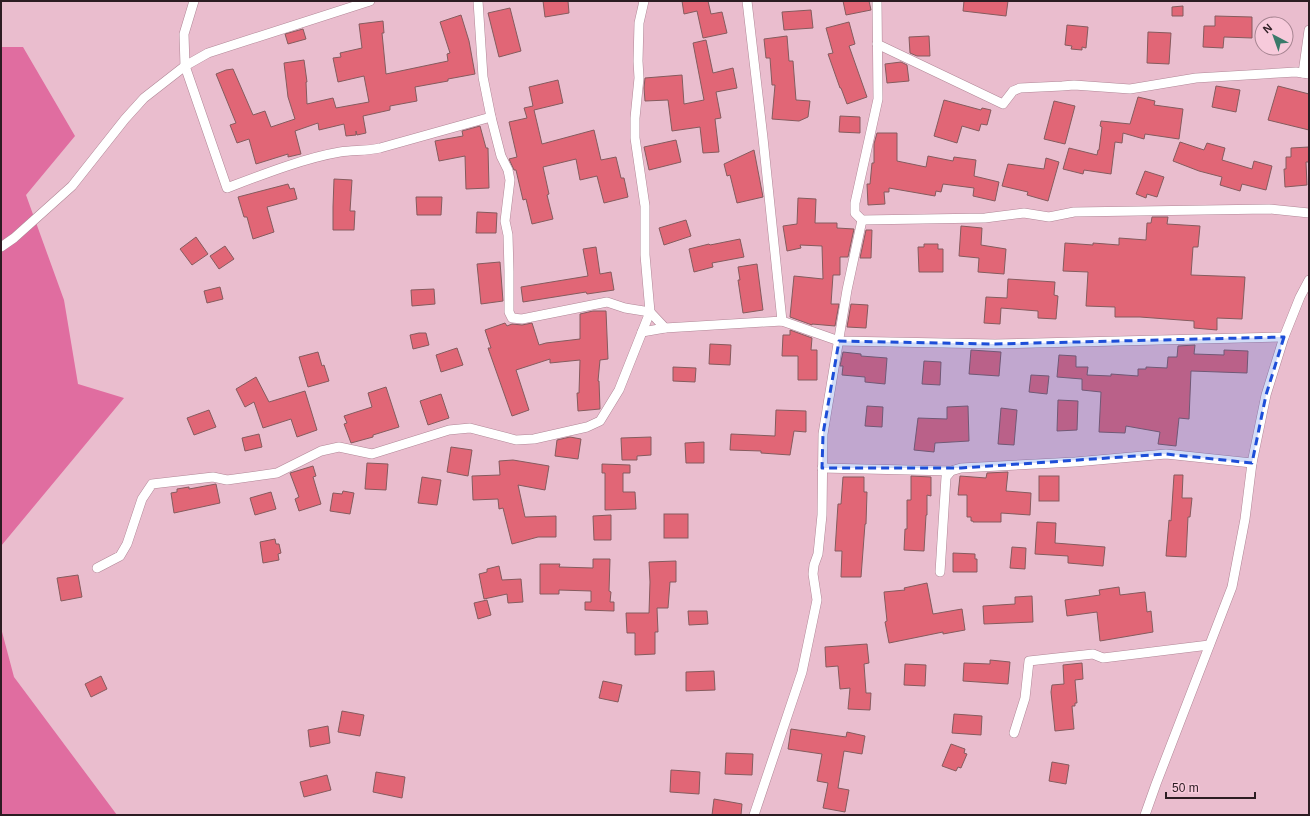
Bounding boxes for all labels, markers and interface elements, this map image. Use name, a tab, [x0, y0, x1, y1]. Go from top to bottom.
north arrow	[1254, 16, 1294, 56]
text: N	[1261, 21, 1274, 36]
scale bar	[1166, 774, 1255, 800]
text: 50 m	[1172, 781, 1199, 795]

